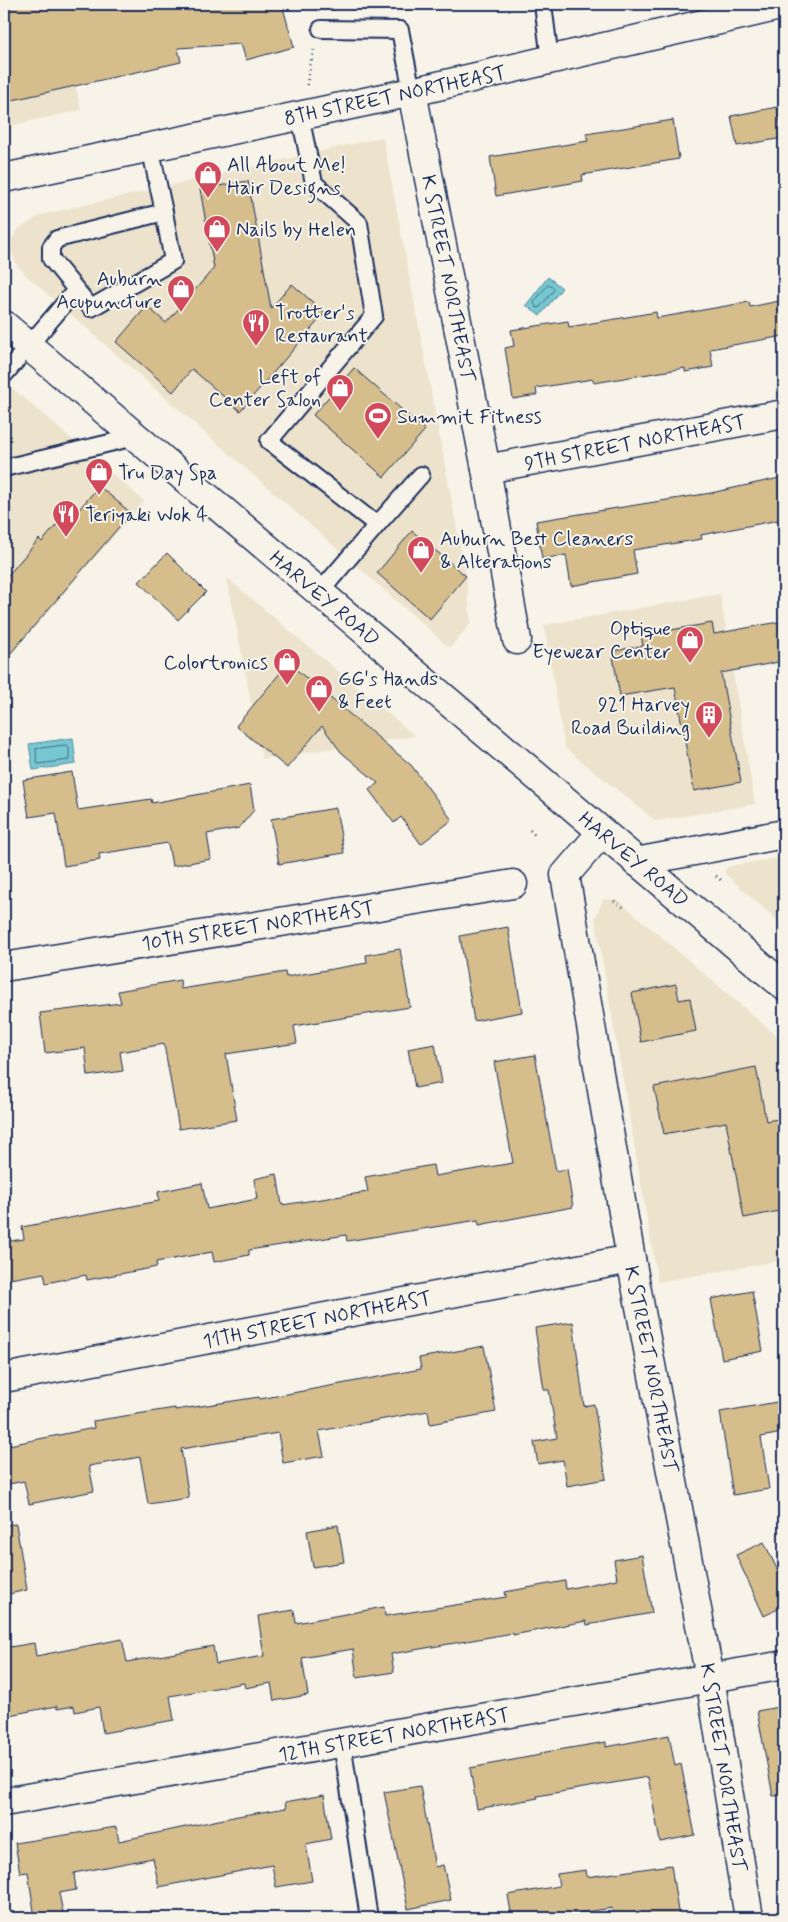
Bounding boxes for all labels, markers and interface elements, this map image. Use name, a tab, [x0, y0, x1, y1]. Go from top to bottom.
street label: 8TH STREET NORTHEAST	[282, 60, 509, 133]
place label: All About Me! Hair Designs	[227, 152, 346, 204]
shop icon: All About Me! Hair Designs	[193, 160, 223, 199]
street label: K STREET NORTHEAST	[414, 173, 481, 385]
shop icon: Nails by Helen	[202, 214, 232, 253]
place label: Nails by Helen	[236, 217, 356, 244]
place label: Auburn Acupuncture	[56, 266, 162, 316]
shop icon: Auburn Acupuncture	[166, 274, 196, 313]
place label: Trotter's Restaurant	[275, 300, 368, 350]
restaurant icon: Trotter's Restaurant	[241, 308, 271, 347]
place label: Left of Center Salon	[209, 364, 321, 414]
shop icon: Left of Center Salon	[325, 373, 355, 412]
sports icon: Summit Fitness	[363, 401, 393, 440]
place label: Summit Fitness	[397, 404, 542, 431]
street label: 9TH STREET NORTHEAST	[522, 409, 748, 478]
shop icon: Tru Day Spa	[84, 457, 114, 496]
place label: Tru Day Spa	[118, 460, 217, 487]
restaurant icon: Teriyaki Wok 4	[51, 499, 81, 538]
place label: Teriyaki Wok 4	[85, 502, 208, 529]
place label: Auburn Best Cleaners & Alterations	[440, 526, 634, 576]
shop icon: Auburn Best Cleaners & Alterations	[406, 535, 436, 574]
street label: HARVEY ROAD	[263, 545, 385, 653]
place label: Optique Eyewear Center	[532, 616, 671, 666]
shop icon: Optique Eyewear Center	[675, 625, 705, 664]
shop icon: Colortronics	[272, 647, 302, 686]
place label: Colortronics	[163, 650, 268, 677]
place label: GG's Hands & Feet	[338, 666, 438, 716]
shop icon: GG's Hands & Feet	[304, 674, 334, 713]
place label: 921 Harvey Road Building	[571, 692, 690, 742]
building icon: 921 Harvey Road Building	[694, 700, 724, 739]
street label: HARVEY ROAD	[572, 806, 694, 914]
street label: 10TH STREET NORTHEAST	[140, 895, 377, 958]
street label: K STREET NORTHEAST	[617, 1264, 684, 1476]
street label: 11TH STREET NORTHEAST	[201, 1285, 434, 1356]
street label: K STREET NORTHEAST	[693, 1661, 753, 1875]
street label: 12TH STREET NORTHEAST	[276, 1702, 512, 1769]

